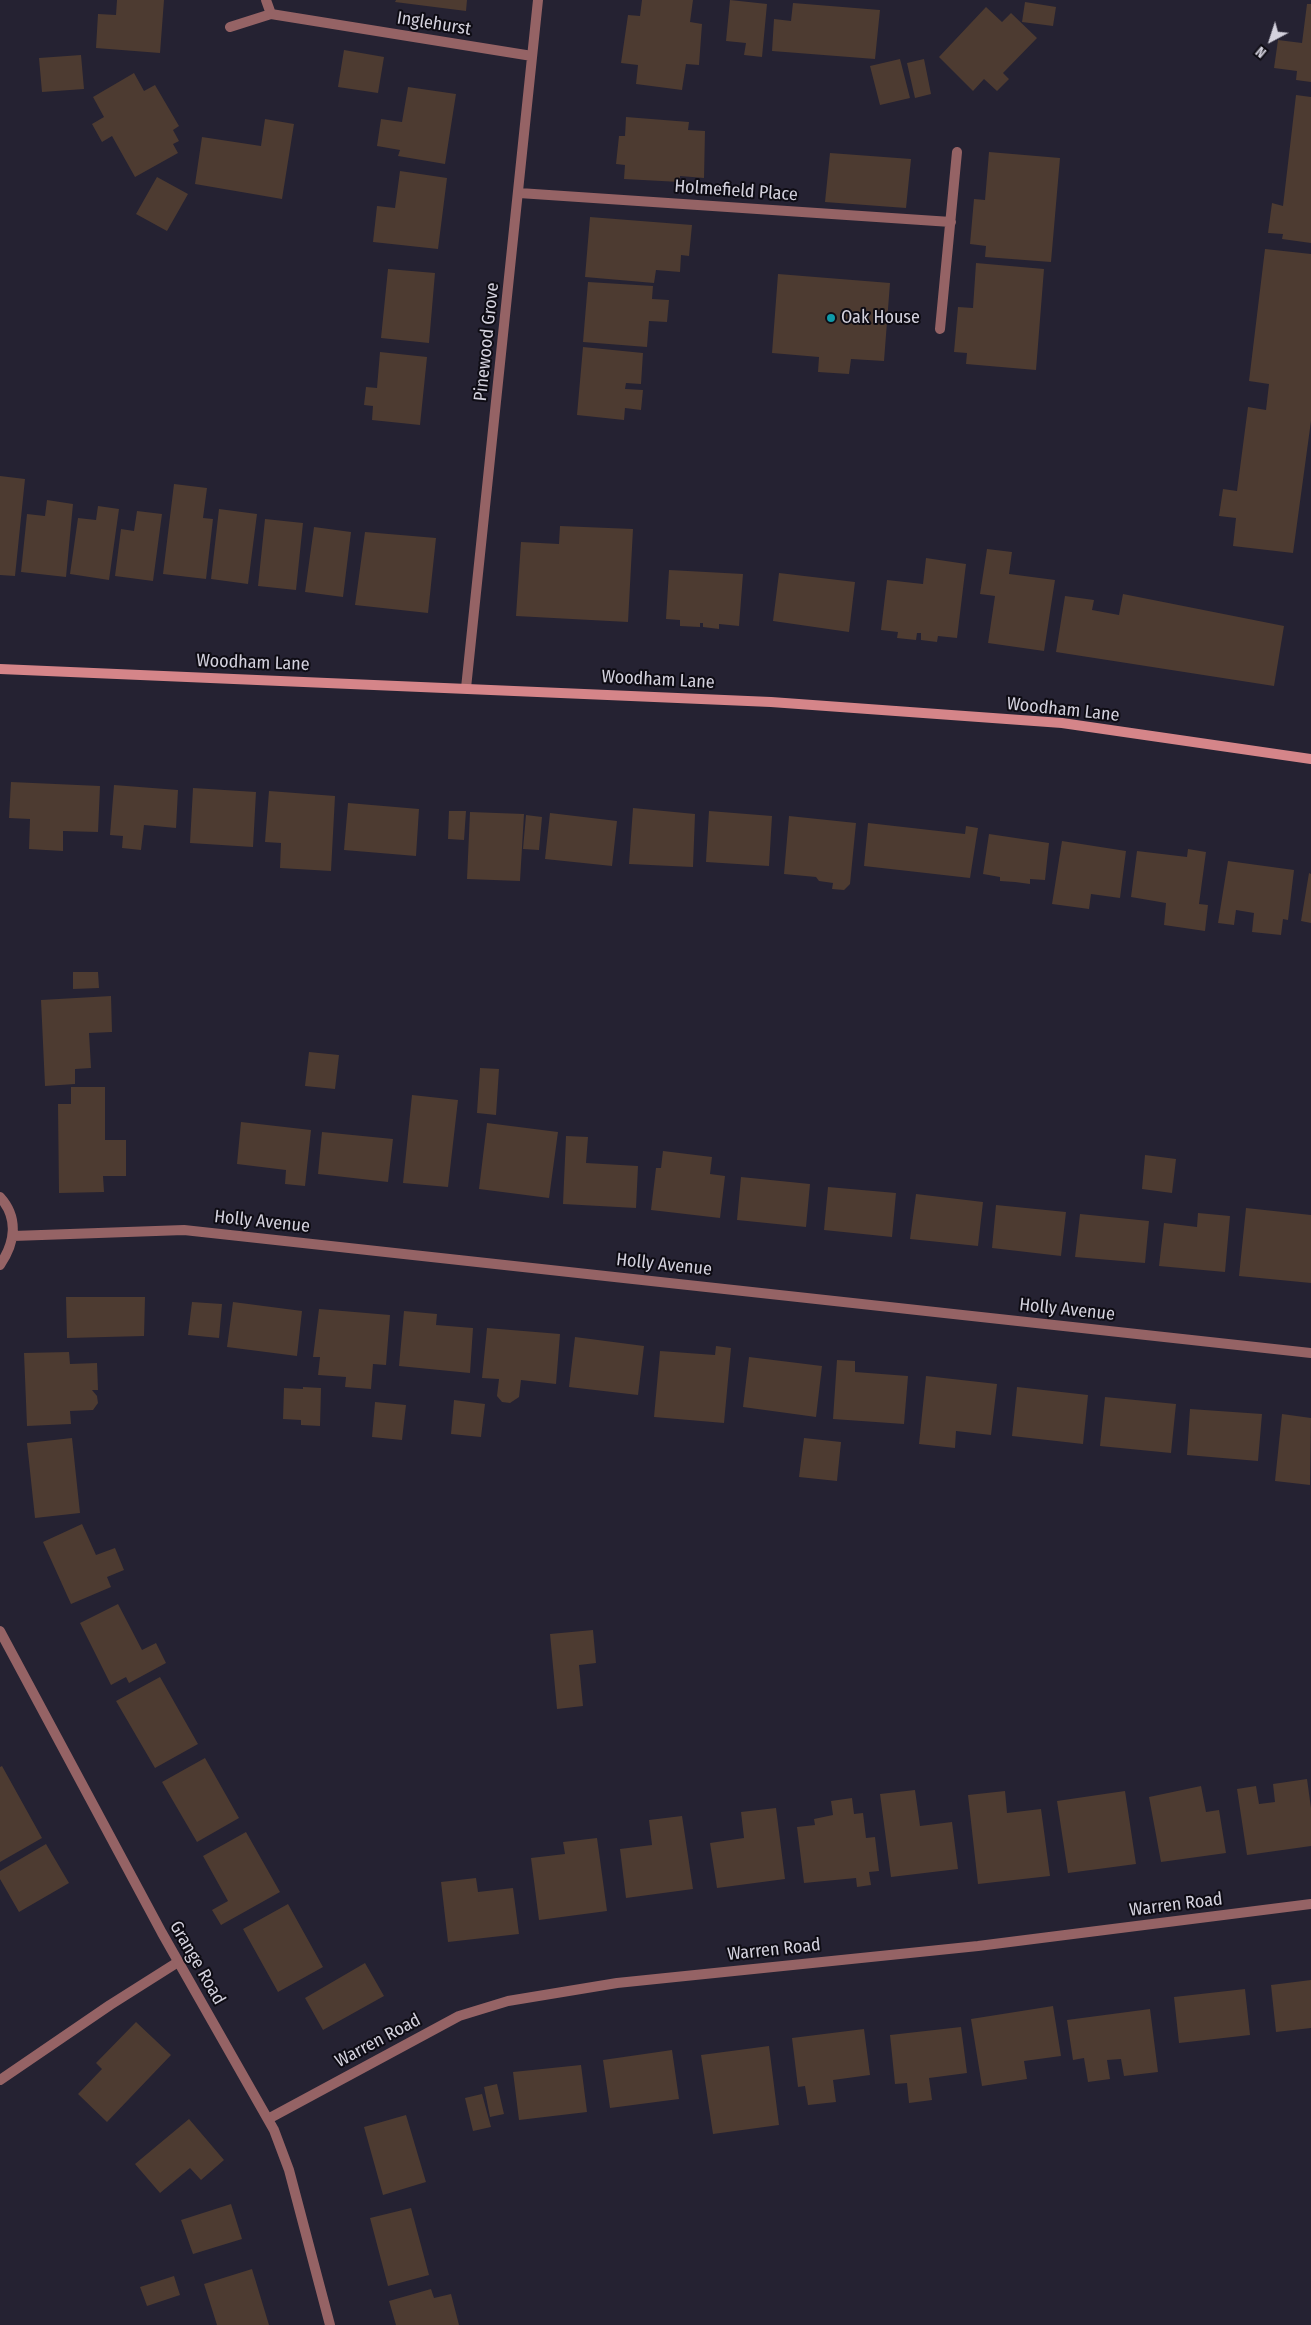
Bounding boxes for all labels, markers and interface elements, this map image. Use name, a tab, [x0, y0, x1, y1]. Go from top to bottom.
street label: Inglehurst	[395, 7, 473, 41]
north arrow	[1246, 15, 1296, 65]
text: N	[1252, 43, 1270, 61]
street label: Holmefield Place	[674, 176, 798, 206]
street label: Pinewood Grove	[470, 282, 504, 402]
place label: Oak House	[841, 307, 920, 329]
marker: Oak House	[825, 312, 837, 324]
street label: Woodham Lane	[196, 650, 310, 676]
street label: Woodham Lane	[601, 666, 715, 694]
street label: Woodham Lane	[1006, 693, 1120, 727]
street label: Holly Avenue	[213, 1206, 311, 1238]
street label: Holly Avenue	[615, 1249, 713, 1281]
street label: Holly Avenue	[1018, 1294, 1116, 1326]
street label: Warren Road	[1128, 1889, 1224, 1921]
street label: Grange Road	[164, 1917, 230, 2009]
street label: Warren Road	[726, 1934, 822, 1966]
street label: Warren Road	[332, 2009, 424, 2073]

